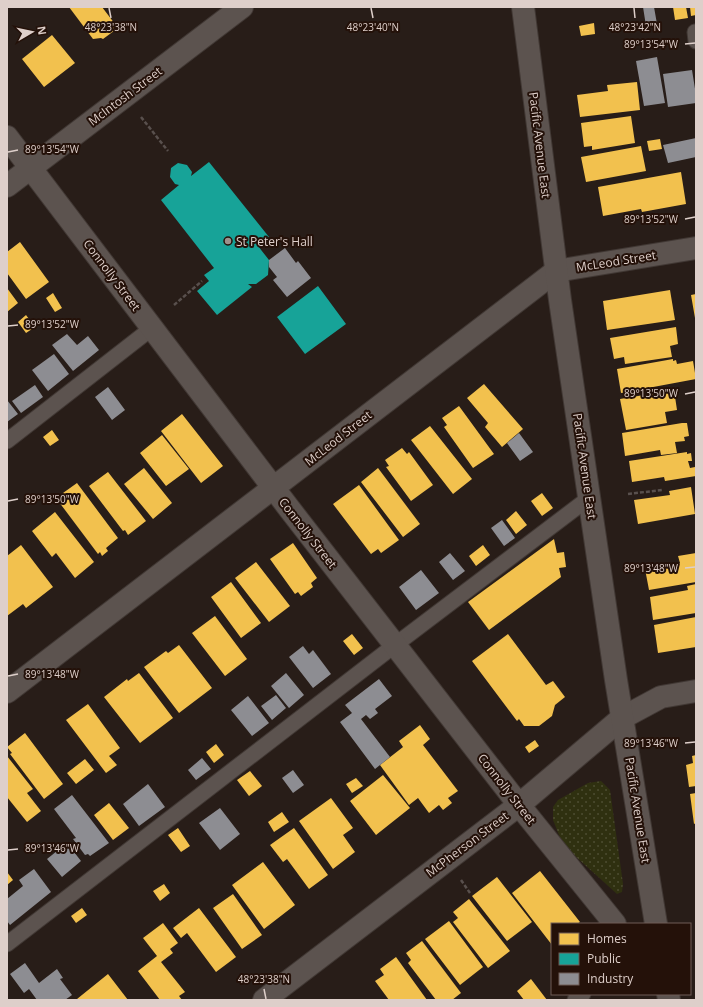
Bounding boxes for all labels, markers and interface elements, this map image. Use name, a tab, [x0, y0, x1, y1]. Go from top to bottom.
north arrow	[12, 12, 52, 52]
text: 48°23'38"N	[85, 20, 137, 34]
text: 48°23'40"N	[347, 20, 399, 34]
text: 48°23'42"N	[609, 20, 661, 34]
text: N	[34, 25, 50, 36]
text: 89°13'54"W	[624, 37, 679, 51]
street label: McIntosh Street	[85, 63, 165, 129]
street label: Pacific Avenue East	[525, 91, 555, 199]
text: 89°13'54"W	[25, 142, 80, 156]
text: 89°13'52"W	[624, 212, 679, 226]
place label: St Peter's Hall	[236, 233, 313, 250]
street label: Connolly Street	[80, 236, 144, 314]
marker: St Peter's Hall	[223, 236, 233, 246]
street label: McLeod Street	[575, 246, 657, 276]
text: 89°13'52"W	[25, 317, 80, 331]
text: 89°13'50"W	[624, 386, 679, 400]
street label: McLeod Street	[301, 406, 375, 470]
street label: Pacific Avenue East	[569, 412, 601, 520]
text: 89°13'50"W	[25, 492, 80, 506]
street label: Connolly Street	[275, 494, 341, 572]
text: 89°13'48"W	[624, 561, 679, 575]
text: 89°13'48"W	[25, 667, 80, 681]
text: 89°13'46"W	[624, 736, 679, 750]
street label: Connolly Street	[474, 750, 540, 828]
street label: Pacific Avenue East	[621, 756, 655, 864]
street label: McPherson Street	[422, 807, 512, 881]
text: 89°13'46"W	[25, 841, 80, 855]
legend	[551, 923, 691, 995]
text: Homes	[587, 930, 627, 947]
text: Public	[587, 950, 621, 967]
text: Industry	[587, 970, 634, 987]
text: 48°23'38"N	[238, 972, 290, 986]

